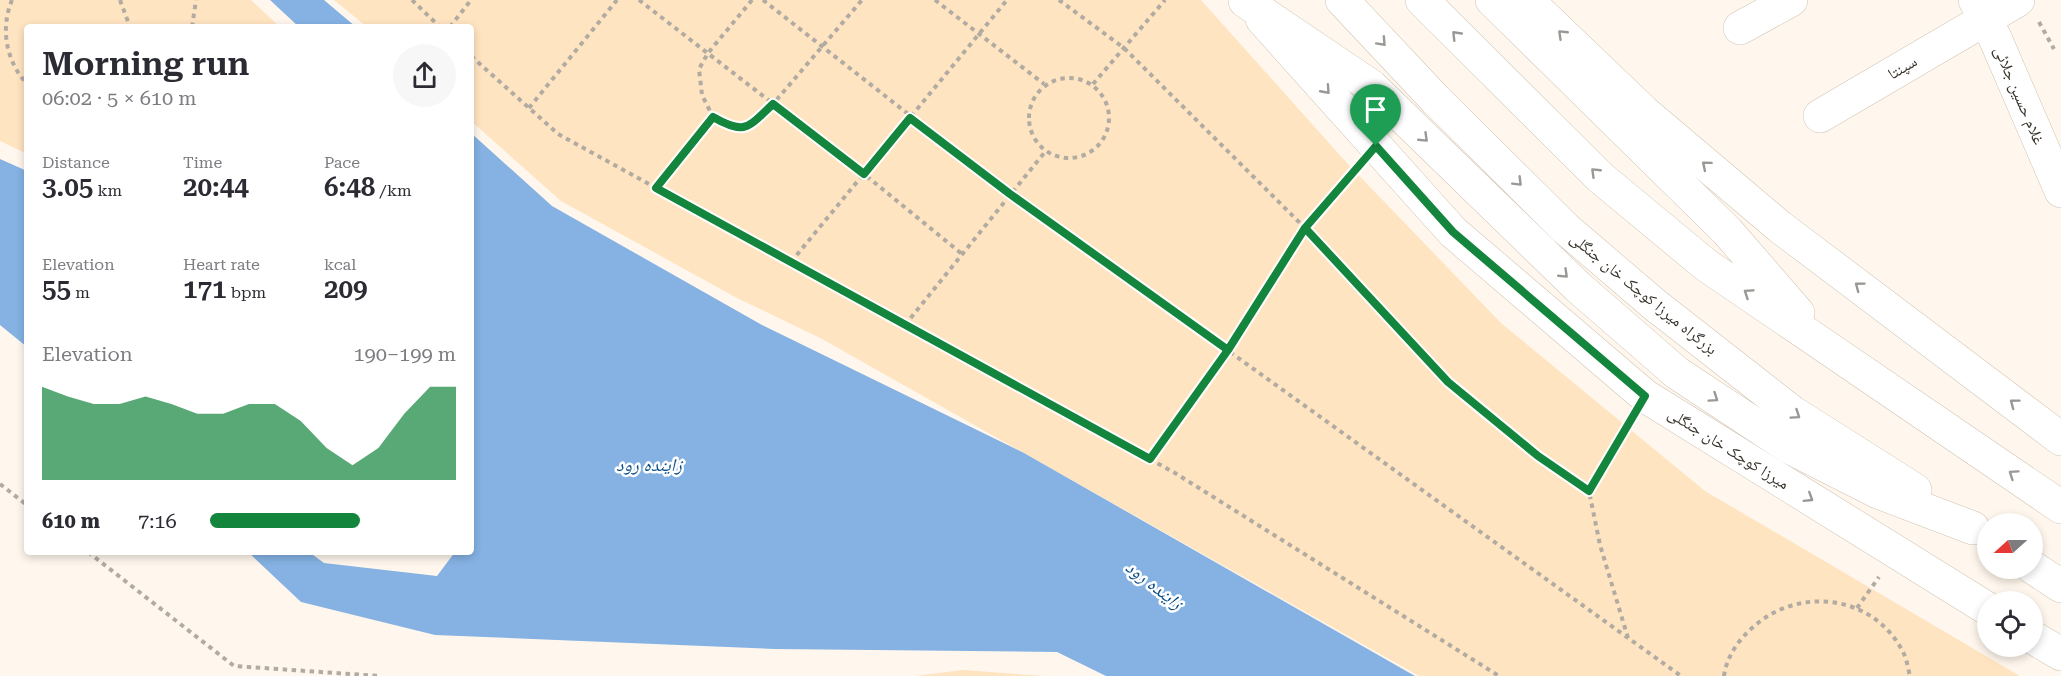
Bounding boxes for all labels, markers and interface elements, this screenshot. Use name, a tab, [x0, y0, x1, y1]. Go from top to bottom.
one-way arrow	[1558, 30, 1569, 41]
one-way arrow	[1452, 32, 1463, 42]
one-way arrow	[1375, 36, 1386, 46]
street label: غلام حسین جلائی	[1989, 43, 2049, 148]
text: Morning run	[42, 44, 249, 83]
button: share	[393, 44, 456, 107]
street label: سپنتا	[1884, 51, 1920, 84]
one-way arrow	[1319, 83, 1330, 94]
pin	[1350, 84, 1401, 146]
text: 06:02 · 5 × 610 m	[42, 86, 197, 110]
icon: arrive	[1359, 93, 1392, 126]
one-way arrow	[1418, 131, 1428, 142]
text: Distance	[42, 153, 110, 172]
text: Time	[183, 153, 222, 172]
text: Pace	[324, 153, 360, 172]
one-way arrow	[1702, 161, 1713, 172]
one-way arrow	[1592, 168, 1602, 179]
text: 3.05	[42, 172, 93, 202]
text: 20:44	[183, 172, 249, 202]
text: 6:48	[324, 172, 375, 202]
one-way arrow	[1511, 174, 1522, 185]
text: km	[93, 181, 122, 200]
text: /km	[375, 181, 412, 200]
street label: بزرگراه میرزا کوچک خان جنگلی	[1566, 228, 1721, 359]
text: Elevation	[42, 255, 115, 274]
text: Heart rate	[183, 255, 260, 274]
text: kcal	[324, 255, 356, 274]
one-way arrow	[1557, 267, 1568, 278]
text: 55	[42, 274, 71, 304]
text: 171	[183, 274, 227, 304]
text: 209	[324, 274, 368, 304]
one-way arrow	[1854, 282, 1865, 293]
text: m	[71, 283, 90, 302]
text: bpm	[227, 283, 266, 302]
one-way arrow	[1743, 289, 1754, 300]
text: Elevation	[42, 342, 133, 366]
text: 190–199 m	[353, 342, 456, 366]
one-way arrow	[1708, 391, 1719, 402]
one-way arrow	[2010, 400, 2021, 411]
street label: میرزا کوچک خان جنگلی	[1664, 404, 1793, 494]
one-way arrow	[1790, 407, 1801, 418]
water label: زاینده رود	[616, 454, 684, 475]
one-way arrow	[2009, 470, 2020, 481]
one-way arrow	[1803, 490, 1813, 502]
text: 610 m	[42, 509, 100, 533]
text: 7:16	[138, 509, 177, 533]
north arrow	[1977, 513, 2043, 579]
map controls	[1977, 513, 2043, 657]
water label: زاینده رود	[1122, 556, 1189, 615]
button: locate	[1977, 591, 2043, 657]

